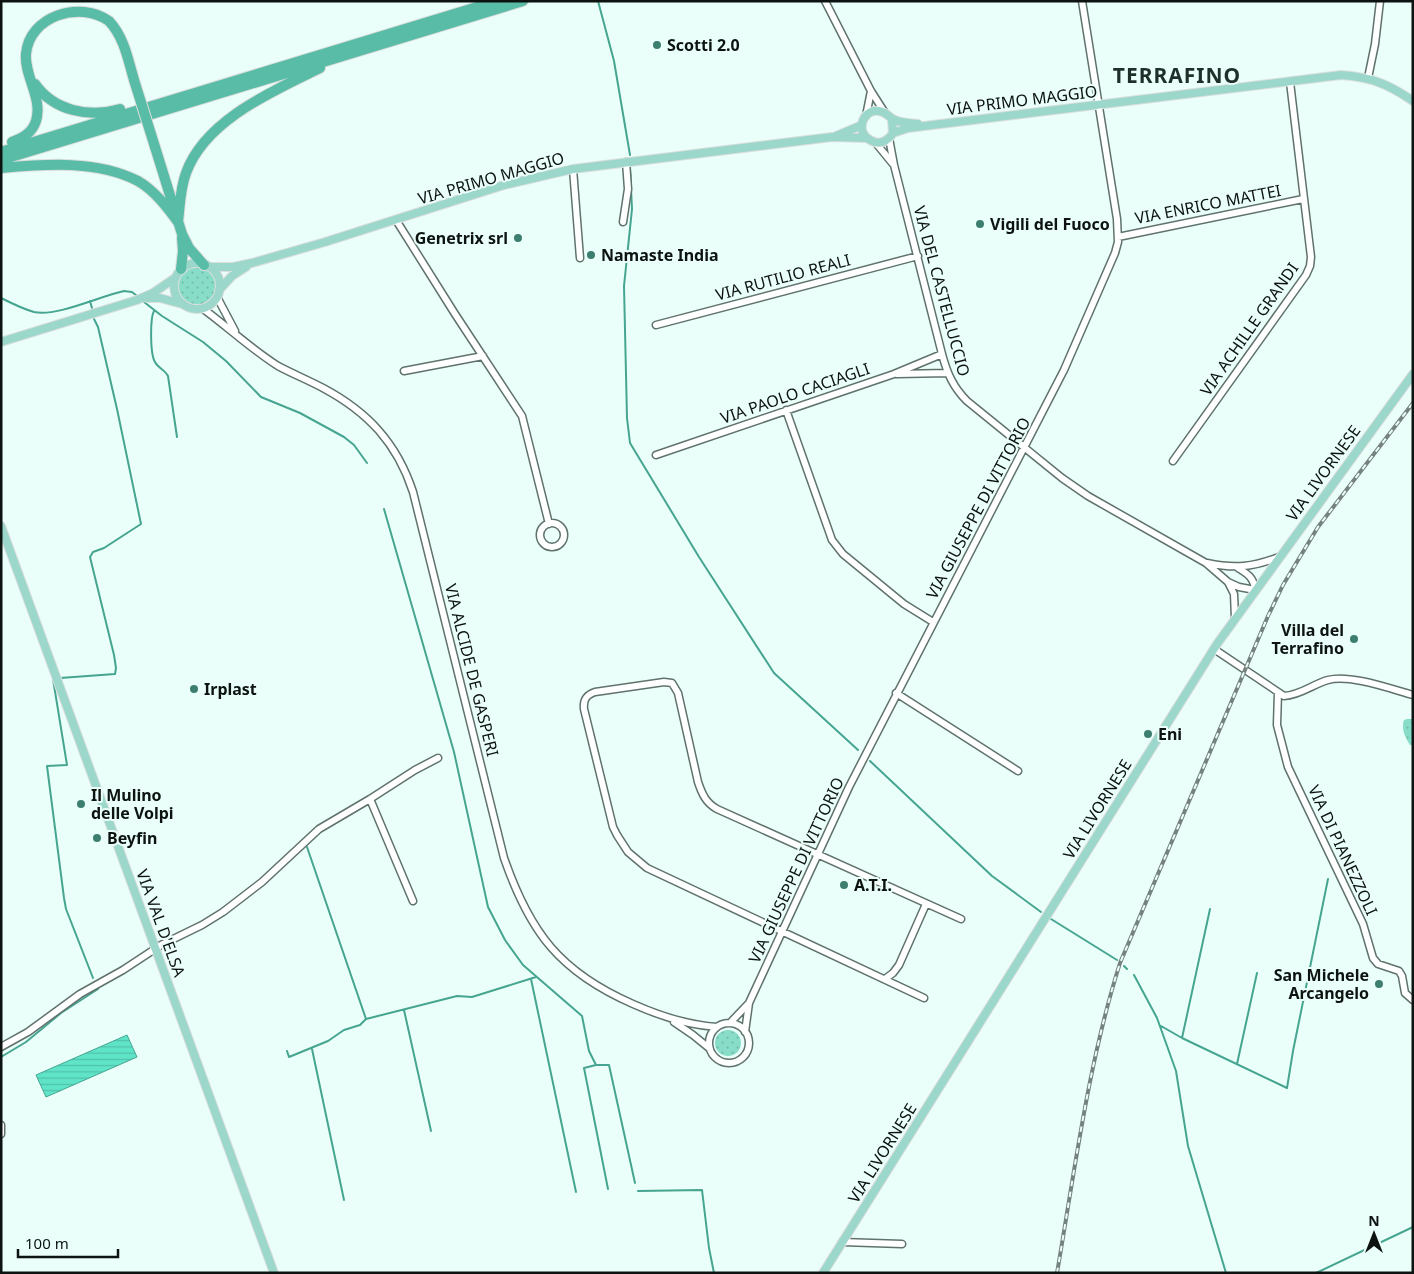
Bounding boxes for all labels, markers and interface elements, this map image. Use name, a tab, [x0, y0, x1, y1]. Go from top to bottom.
place label: Scotti 2.0	[667, 34, 740, 56]
marker: Scotti 2.0	[651, 39, 663, 51]
district label: TERRAFINO	[1113, 61, 1241, 89]
street label: VIA PRIMO MAGGIO	[946, 80, 1098, 120]
street label: VIA PRIMO MAGGIO	[415, 147, 567, 209]
street label: VIA ENRICO MATTEI	[1133, 179, 1283, 229]
street label: VIA DEL CASTELLUCCIO	[909, 203, 975, 379]
place label: Vigili del Fuoco	[990, 213, 1110, 235]
marker: Vigili del Fuoco	[974, 218, 986, 230]
place label: Genetrix srl	[415, 227, 508, 249]
marker: Genetrix srl	[512, 232, 524, 244]
place label: Namaste India	[601, 244, 719, 266]
street label: VIA RUTILIO REALI	[713, 248, 853, 306]
marker: Namaste India	[585, 249, 597, 261]
street label: VIA ACHILLE GRANDI	[1195, 258, 1303, 400]
street label: VIA PAOLO CACIAGLI	[718, 357, 872, 429]
street label: VIA GIUSEPPE DI VITTORIO	[921, 413, 1035, 603]
street label: VIA LIVORNESE	[1281, 420, 1365, 526]
street label: VIA ALCIDE DE GASPERI	[440, 581, 504, 759]
place label: Villa del Terrafino	[1271, 619, 1344, 659]
marker: Villa del Terrafino	[1348, 633, 1360, 645]
place label: Irplast	[204, 678, 257, 700]
marker: Irplast	[188, 683, 200, 695]
place label: Eni	[1158, 723, 1182, 745]
marker: Eni	[1142, 728, 1154, 740]
street label: VIA LIVORNESE	[1058, 755, 1136, 863]
street label: VIA GIUSEPPE DI VITTORIO	[743, 773, 849, 967]
street label: VIA DI PIANEZZOLI	[1303, 781, 1383, 919]
place label: Il Mulino delle Volpi	[91, 784, 174, 824]
marker: Il Mulino delle Volpi	[75, 798, 87, 810]
place label: Beyfin	[107, 827, 157, 849]
marker: Beyfin	[91, 832, 103, 844]
street label: VIA VAL D'ELSA	[131, 866, 191, 980]
place label: A.T.I.	[854, 874, 892, 896]
marker: A.T.I.	[838, 879, 850, 891]
place label: San Michele Arcangelo	[1274, 964, 1369, 1004]
marker: San Michele Arcangelo	[1373, 978, 1385, 990]
street label: VIA LIVORNESE	[843, 1099, 921, 1207]
north arrow	[1349, 1209, 1399, 1259]
text: N	[1368, 1211, 1380, 1230]
scale bar	[18, 1226, 118, 1258]
text: 100 m	[25, 1233, 69, 1253]

